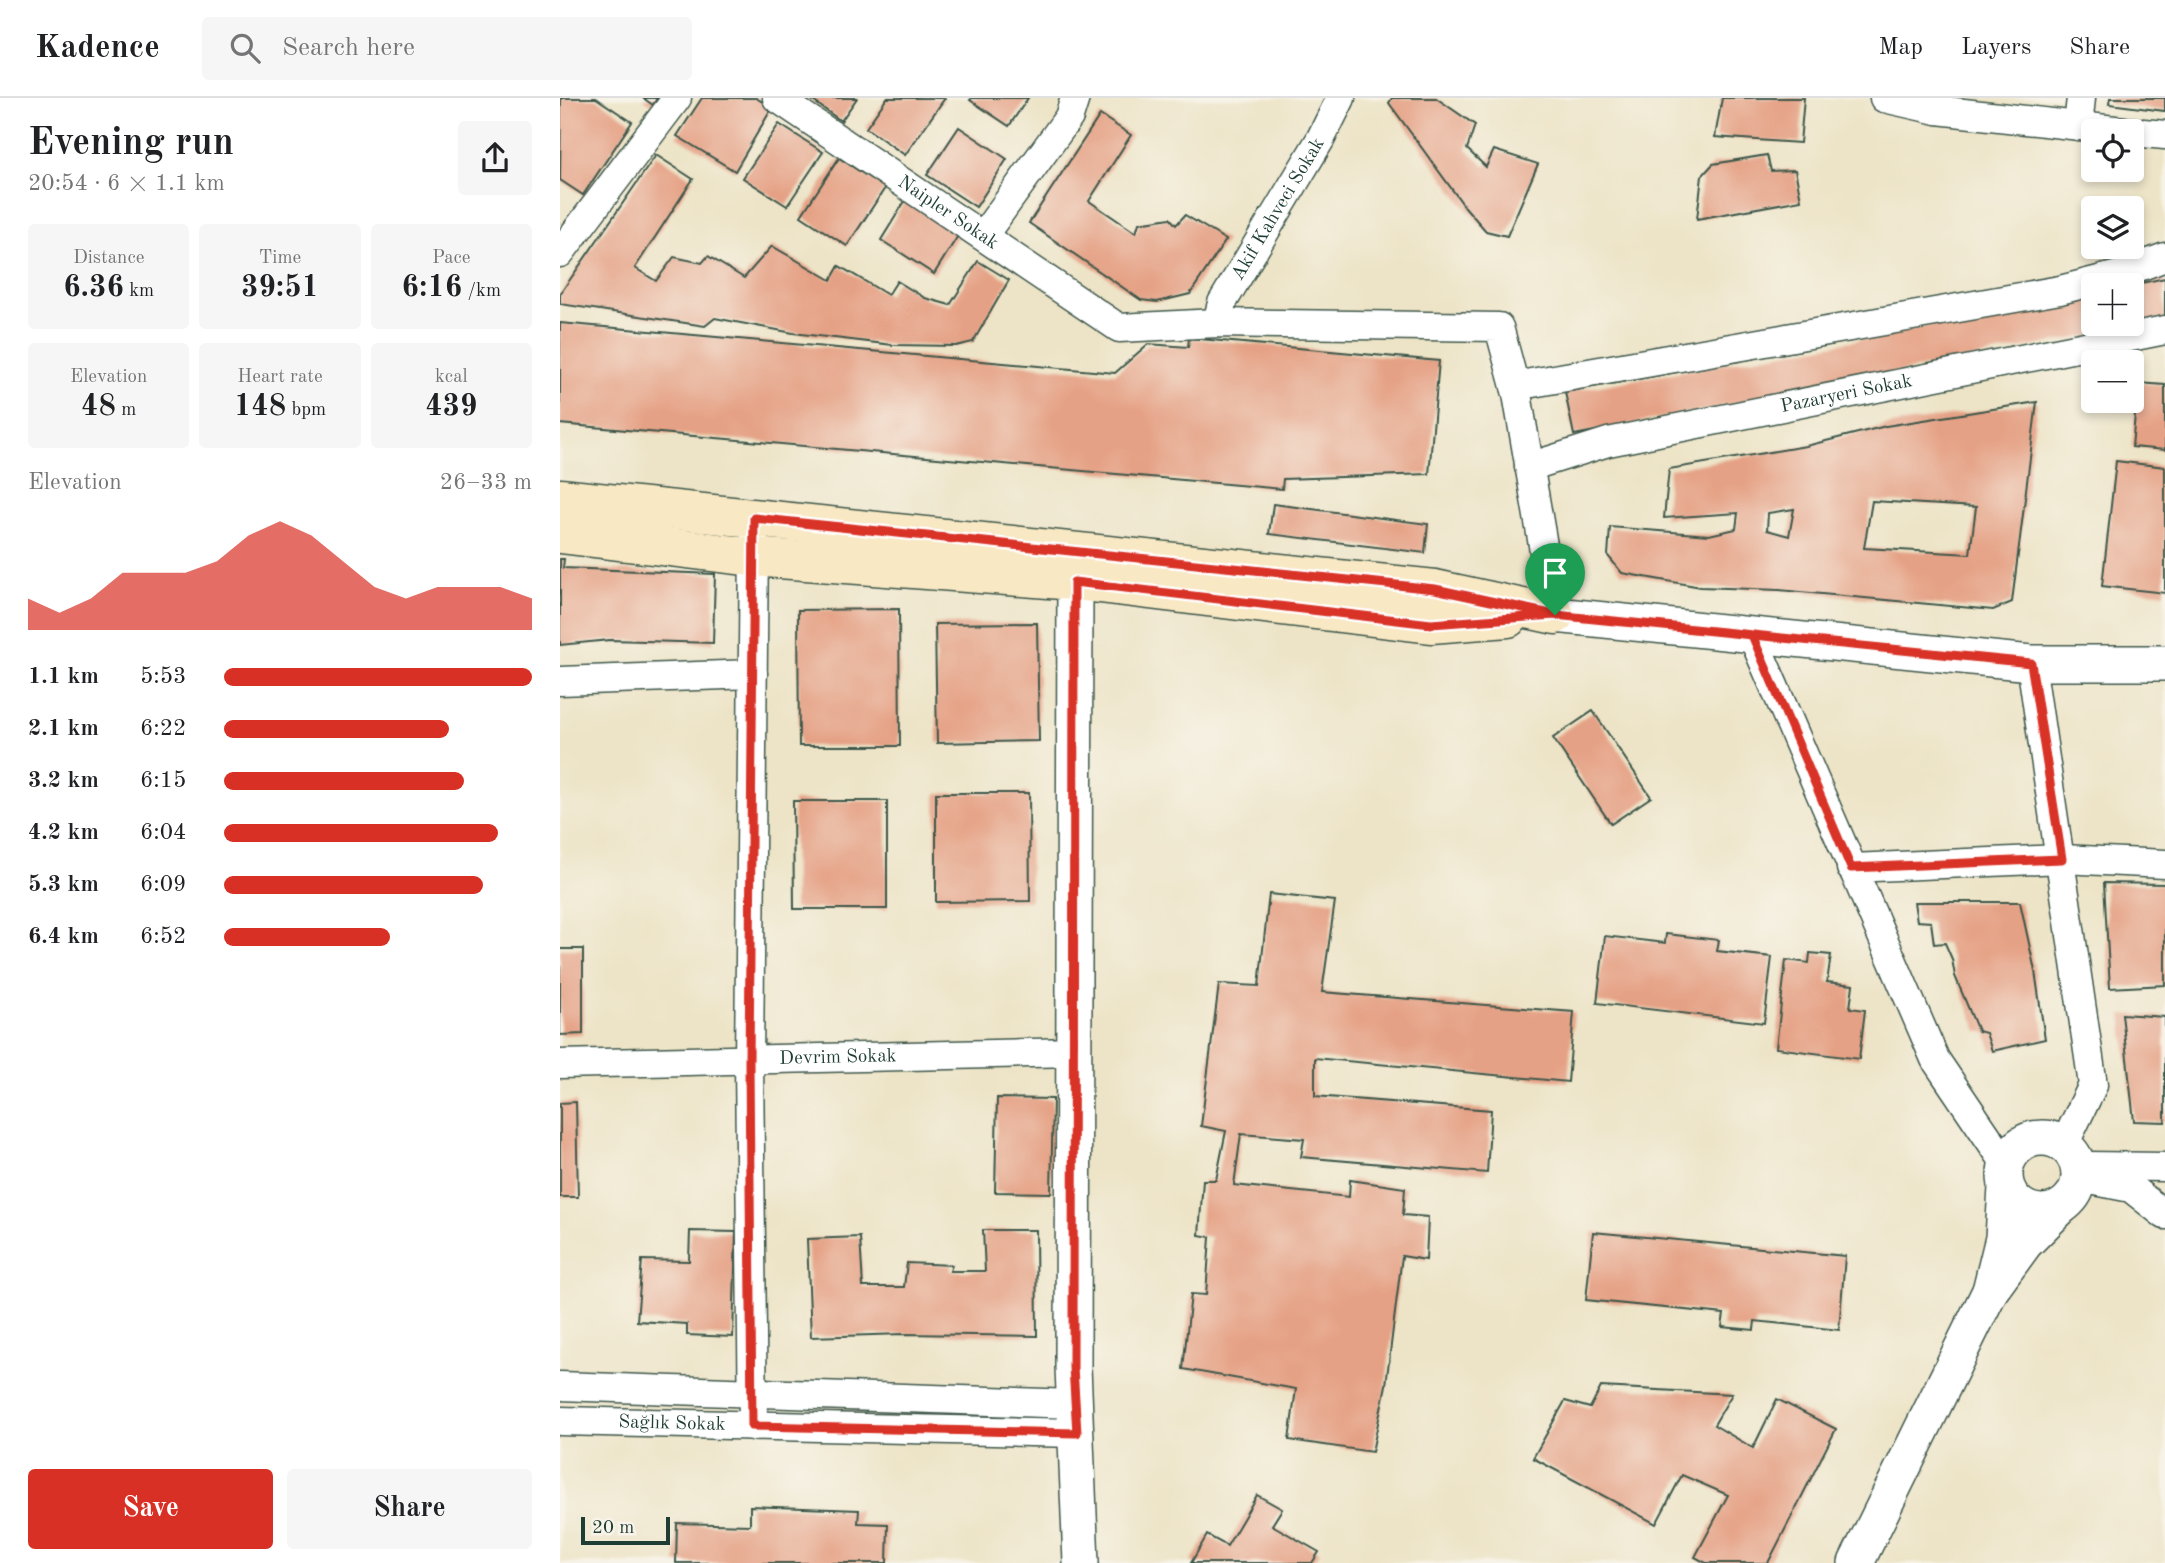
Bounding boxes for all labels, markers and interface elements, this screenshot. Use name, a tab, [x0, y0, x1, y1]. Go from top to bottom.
search box	[202, 17, 692, 80]
icon: search	[226, 29, 264, 67]
text: Kadence	[35, 32, 160, 65]
text: Search here	[282, 35, 415, 61]
text: Map	[1879, 36, 1923, 60]
text: Layers	[1961, 36, 2031, 60]
text: Share	[2069, 36, 2130, 60]
map controls	[2081, 119, 2144, 413]
button: locate	[2081, 119, 2144, 182]
button: share	[458, 121, 532, 195]
text: Evening run	[28, 125, 234, 163]
street label: Akif Kahveci Sokak	[1228, 135, 1328, 284]
text: 20:54 · 6 × 1.1 km	[28, 172, 225, 195]
street label: Naipler Sokak	[894, 173, 1002, 253]
button: layers	[2081, 196, 2144, 259]
text: Distance	[73, 249, 144, 268]
text: Time	[259, 249, 301, 268]
text: Pace	[432, 249, 471, 268]
text: 6.36	[63, 273, 124, 303]
text: 39:51	[241, 273, 319, 303]
text: 6:16	[402, 273, 462, 303]
button: +	[2081, 273, 2144, 336]
text: km	[124, 282, 154, 301]
text: /km	[462, 282, 501, 301]
button: −	[2081, 350, 2144, 413]
text: Elevation	[70, 368, 147, 387]
text: Heart rate	[237, 368, 323, 387]
text: kcal	[435, 368, 468, 387]
street label: Pazaryeri Sokak	[1779, 372, 1914, 417]
text: 48	[81, 392, 116, 422]
text: 148	[234, 392, 286, 422]
text: 439	[425, 392, 477, 422]
text: m	[116, 401, 136, 420]
text: bpm	[286, 401, 326, 420]
text: Elevation	[28, 471, 122, 494]
text: 26–33 m	[440, 471, 532, 494]
pin	[1525, 543, 1585, 615]
icon: arrive	[1536, 554, 1574, 592]
text: 1.1 km	[28, 665, 99, 688]
text: 5:53	[140, 665, 186, 688]
text: 2.1 km	[28, 717, 99, 740]
text: 6:22	[140, 717, 186, 740]
text: 3.2 km	[28, 769, 99, 792]
text: 6:15	[140, 769, 186, 792]
text: 4.2 km	[28, 821, 99, 844]
text: 6:04	[140, 821, 186, 844]
text: 5.3 km	[28, 873, 99, 896]
text: 6:09	[140, 873, 186, 896]
text: 6.4 km	[28, 925, 99, 948]
text: 6:52	[140, 925, 186, 948]
street label: Devrim Sokak	[779, 1047, 897, 1068]
street label: Sağlık Sokak	[618, 1413, 726, 1434]
button: Save	[28, 1469, 273, 1549]
button: Share	[287, 1469, 532, 1549]
scale bar	[581, 1514, 670, 1546]
text: 20 m	[592, 1519, 634, 1538]

